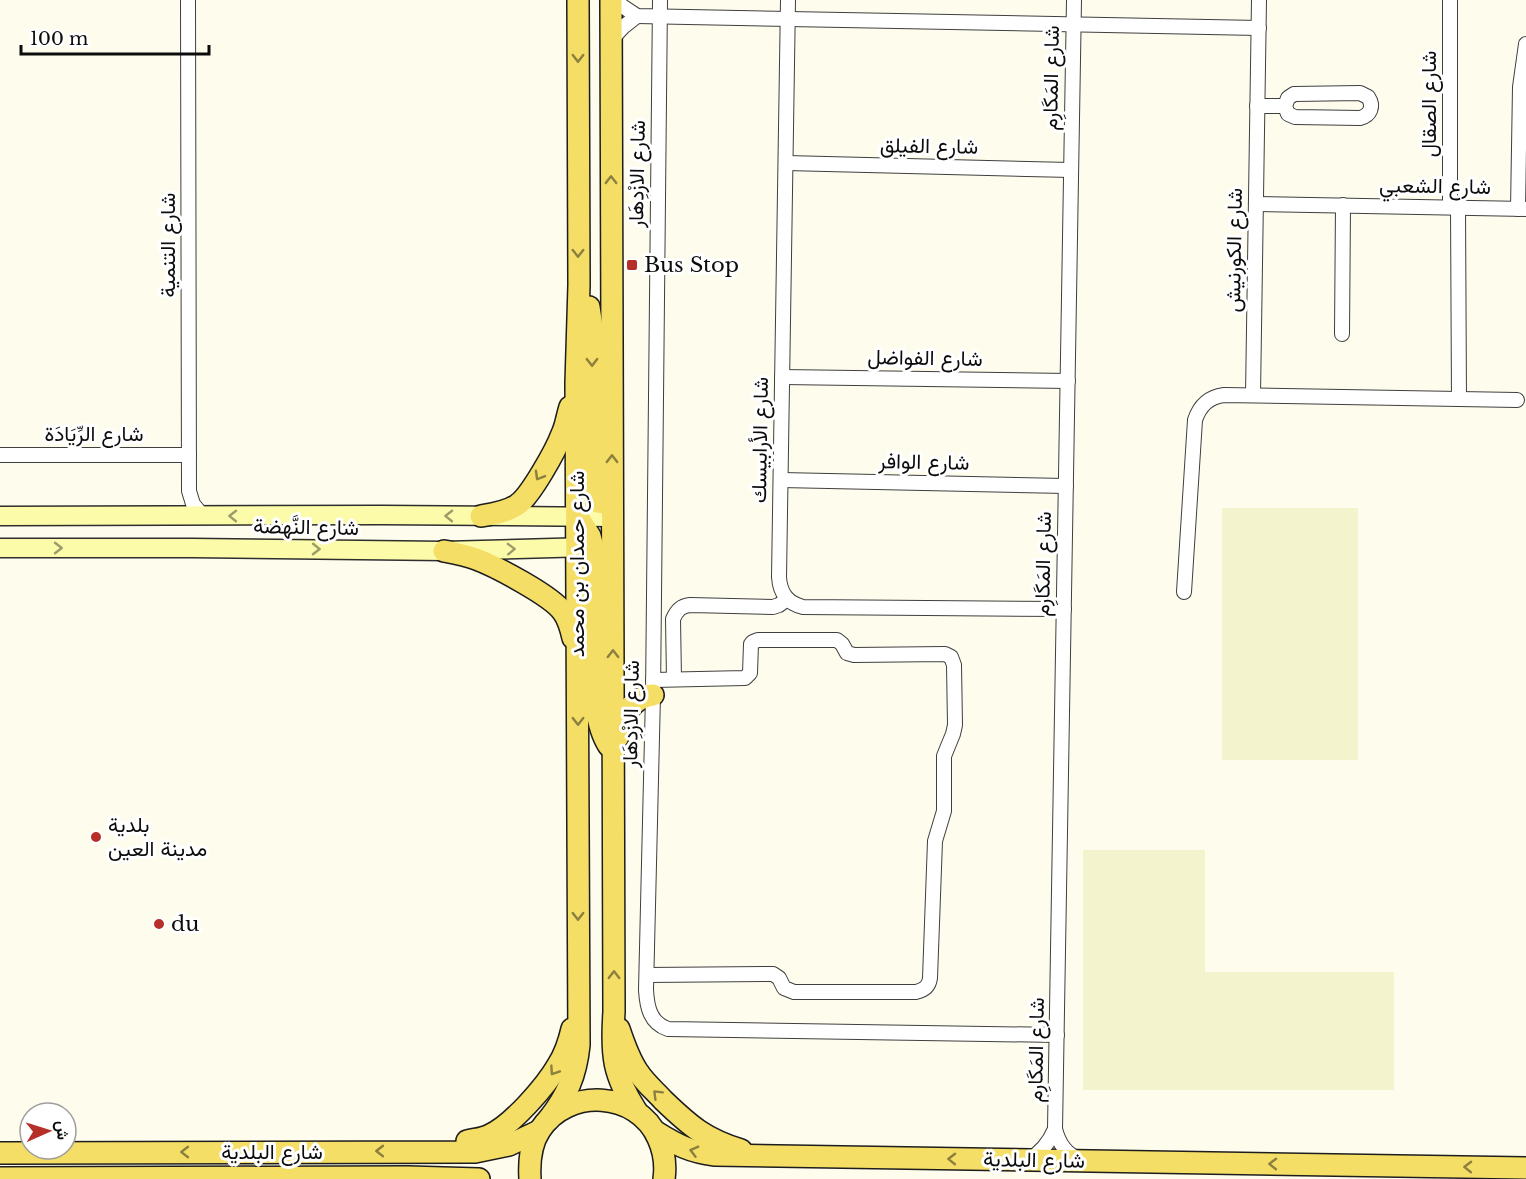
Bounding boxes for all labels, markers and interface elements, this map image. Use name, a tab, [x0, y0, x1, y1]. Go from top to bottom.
scale bar	[21, 18, 208, 56]
street label: شارع المَكَارِم	[1037, 25, 1069, 131]
text: 100 m	[30, 28, 88, 50]
street label: شارع الصقال	[1416, 51, 1443, 157]
one-way arrow	[572, 54, 584, 63]
street label: شارع الازْدِهَار	[623, 120, 652, 229]
street label: شارع الفيلق	[880, 132, 978, 161]
street label: شارع الشعبي	[1379, 172, 1491, 204]
one-way arrow	[605, 175, 617, 184]
street label: شارع الكورنيش	[1220, 187, 1249, 313]
street label: شارع التنمية	[155, 193, 182, 297]
one-way arrow	[572, 249, 584, 258]
place label: Bus Stop	[644, 252, 739, 278]
marker: Bus Stop	[625, 258, 639, 272]
street label: شارع الفواضل	[867, 344, 983, 373]
one-way arrow	[586, 357, 598, 366]
street label: شارع الأرابيسك	[746, 377, 775, 503]
street label: شارع الرِّيَادَة	[44, 421, 144, 448]
street label: شارع الوافر	[877, 448, 970, 477]
one-way arrow	[606, 454, 618, 463]
one-way arrow	[535, 470, 546, 480]
street label: شارع حمدان بن محمد	[564, 471, 591, 657]
one-way arrow	[228, 510, 237, 522]
one-way arrow	[444, 510, 453, 522]
street label: شارع المَكَارِم	[1029, 511, 1061, 617]
street label: شارع النَّهضة	[253, 513, 359, 542]
one-way arrow	[54, 542, 63, 554]
one-way arrow	[312, 543, 321, 556]
one-way arrow	[507, 543, 516, 555]
one-way arrow	[607, 649, 619, 658]
street label: شارع الازْدِهَار	[617, 660, 646, 769]
one-way arrow	[572, 717, 584, 726]
place label: بلدية مدينة العين	[108, 812, 207, 862]
marker: بلدية مدينة العين	[89, 830, 103, 844]
place label: du	[171, 911, 199, 937]
one-way arrow	[572, 912, 584, 921]
marker: du	[152, 917, 166, 931]
one-way arrow	[608, 970, 620, 979]
street label: شارع المَكَارِم	[1022, 997, 1054, 1103]
one-way arrow	[549, 1065, 561, 1075]
one-way arrow	[654, 1090, 665, 1101]
north arrow	[18, 1101, 78, 1161]
text: ش	[52, 1120, 73, 1140]
street label: شارع البلدية	[221, 1139, 323, 1166]
one-way arrow	[375, 1145, 384, 1157]
one-way arrow	[180, 1146, 189, 1158]
one-way arrow	[689, 1146, 699, 1159]
street label: شارع البلدية	[983, 1146, 1085, 1175]
one-way arrow	[947, 1153, 956, 1165]
one-way arrow	[1268, 1158, 1277, 1170]
one-way arrow	[1463, 1161, 1472, 1174]

